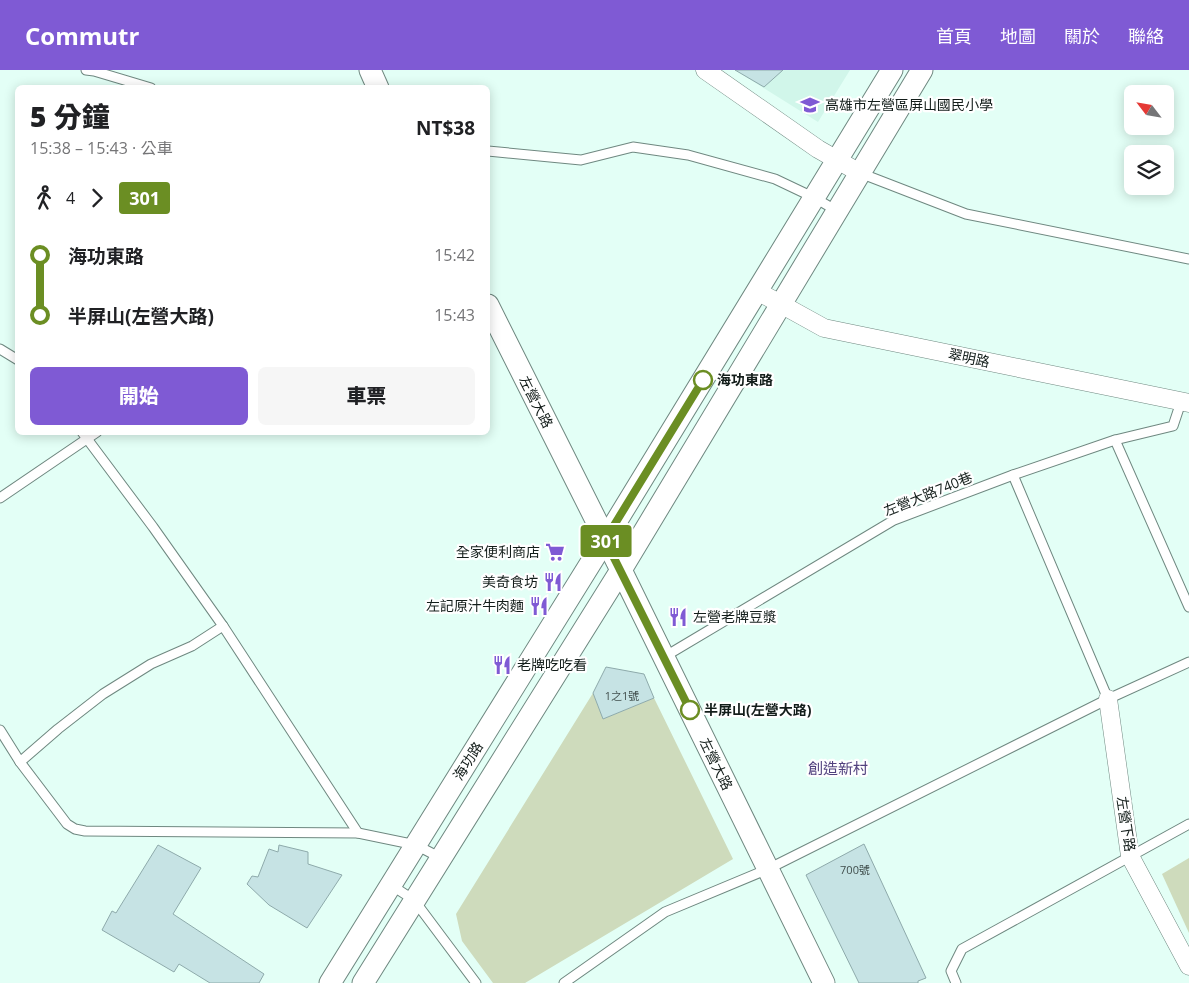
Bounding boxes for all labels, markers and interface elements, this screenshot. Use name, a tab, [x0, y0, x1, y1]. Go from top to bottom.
text: Commutr	[25, 19, 139, 52]
text: 首頁	[936, 24, 972, 48]
text: 地圖	[1000, 24, 1036, 48]
text: 關於	[1064, 24, 1100, 48]
text: 聯絡	[1128, 24, 1164, 48]
north arrow	[1124, 85, 1174, 135]
map controls	[1124, 85, 1174, 195]
school or university icon: 高雄市左營區屏山國民小學	[799, 94, 821, 116]
place label: 高雄市左營區屏山國民小學	[825, 95, 993, 114]
text: 5 分鐘	[30, 97, 110, 135]
text: NT$38	[416, 115, 475, 141]
text: 15:38 – 15:43 · 公車	[30, 137, 172, 159]
button: layers	[1124, 145, 1174, 195]
icon: walk	[30, 184, 58, 212]
icon: forward	[83, 184, 111, 212]
text: 301	[129, 186, 160, 210]
text: 4	[66, 187, 75, 209]
text: 海功東路	[68, 243, 144, 269]
text: 15:42	[434, 244, 475, 266]
text: 半屏山(左營大路)	[68, 303, 214, 329]
text: 15:43	[434, 304, 475, 326]
street label: 翠明路	[947, 344, 992, 371]
button: 開始	[30, 367, 248, 425]
button: 車票	[258, 367, 475, 425]
marker: 海功東路	[693, 370, 713, 390]
place label: 海功東路	[717, 370, 773, 389]
street label: 左營大路	[515, 373, 558, 431]
street label: 左營大路740巷	[881, 467, 975, 520]
line badge: 301	[577, 525, 635, 557]
text: 301	[591, 529, 621, 553]
supermarket icon: 全家便利商店	[544, 541, 566, 563]
place label: 全家便利商店	[456, 542, 540, 561]
restaurant icon: 美奇食坊	[542, 571, 564, 593]
place label: 美奇食坊	[482, 572, 538, 591]
restaurant icon: 左記原汁牛肉麵	[528, 595, 550, 617]
place label: 左記原汁牛肉麵	[426, 596, 524, 615]
restaurant icon: 左營老牌豆漿	[667, 606, 689, 628]
place label: 左營老牌豆漿	[693, 607, 777, 626]
restaurant icon: 老牌吃吃看	[491, 654, 513, 676]
place label: 老牌吃吃看	[517, 655, 587, 674]
house number: 1之1號	[605, 688, 639, 703]
marker: 半屏山(左營大路)	[680, 700, 700, 720]
place label: 半屏山(左營大路)	[704, 700, 812, 719]
street label: 左營大路	[696, 734, 737, 793]
street label: 海功路	[448, 738, 487, 784]
district label: 創造新村	[808, 758, 868, 778]
street label: 左營下路	[1113, 795, 1140, 853]
house number: 700號	[840, 862, 870, 877]

